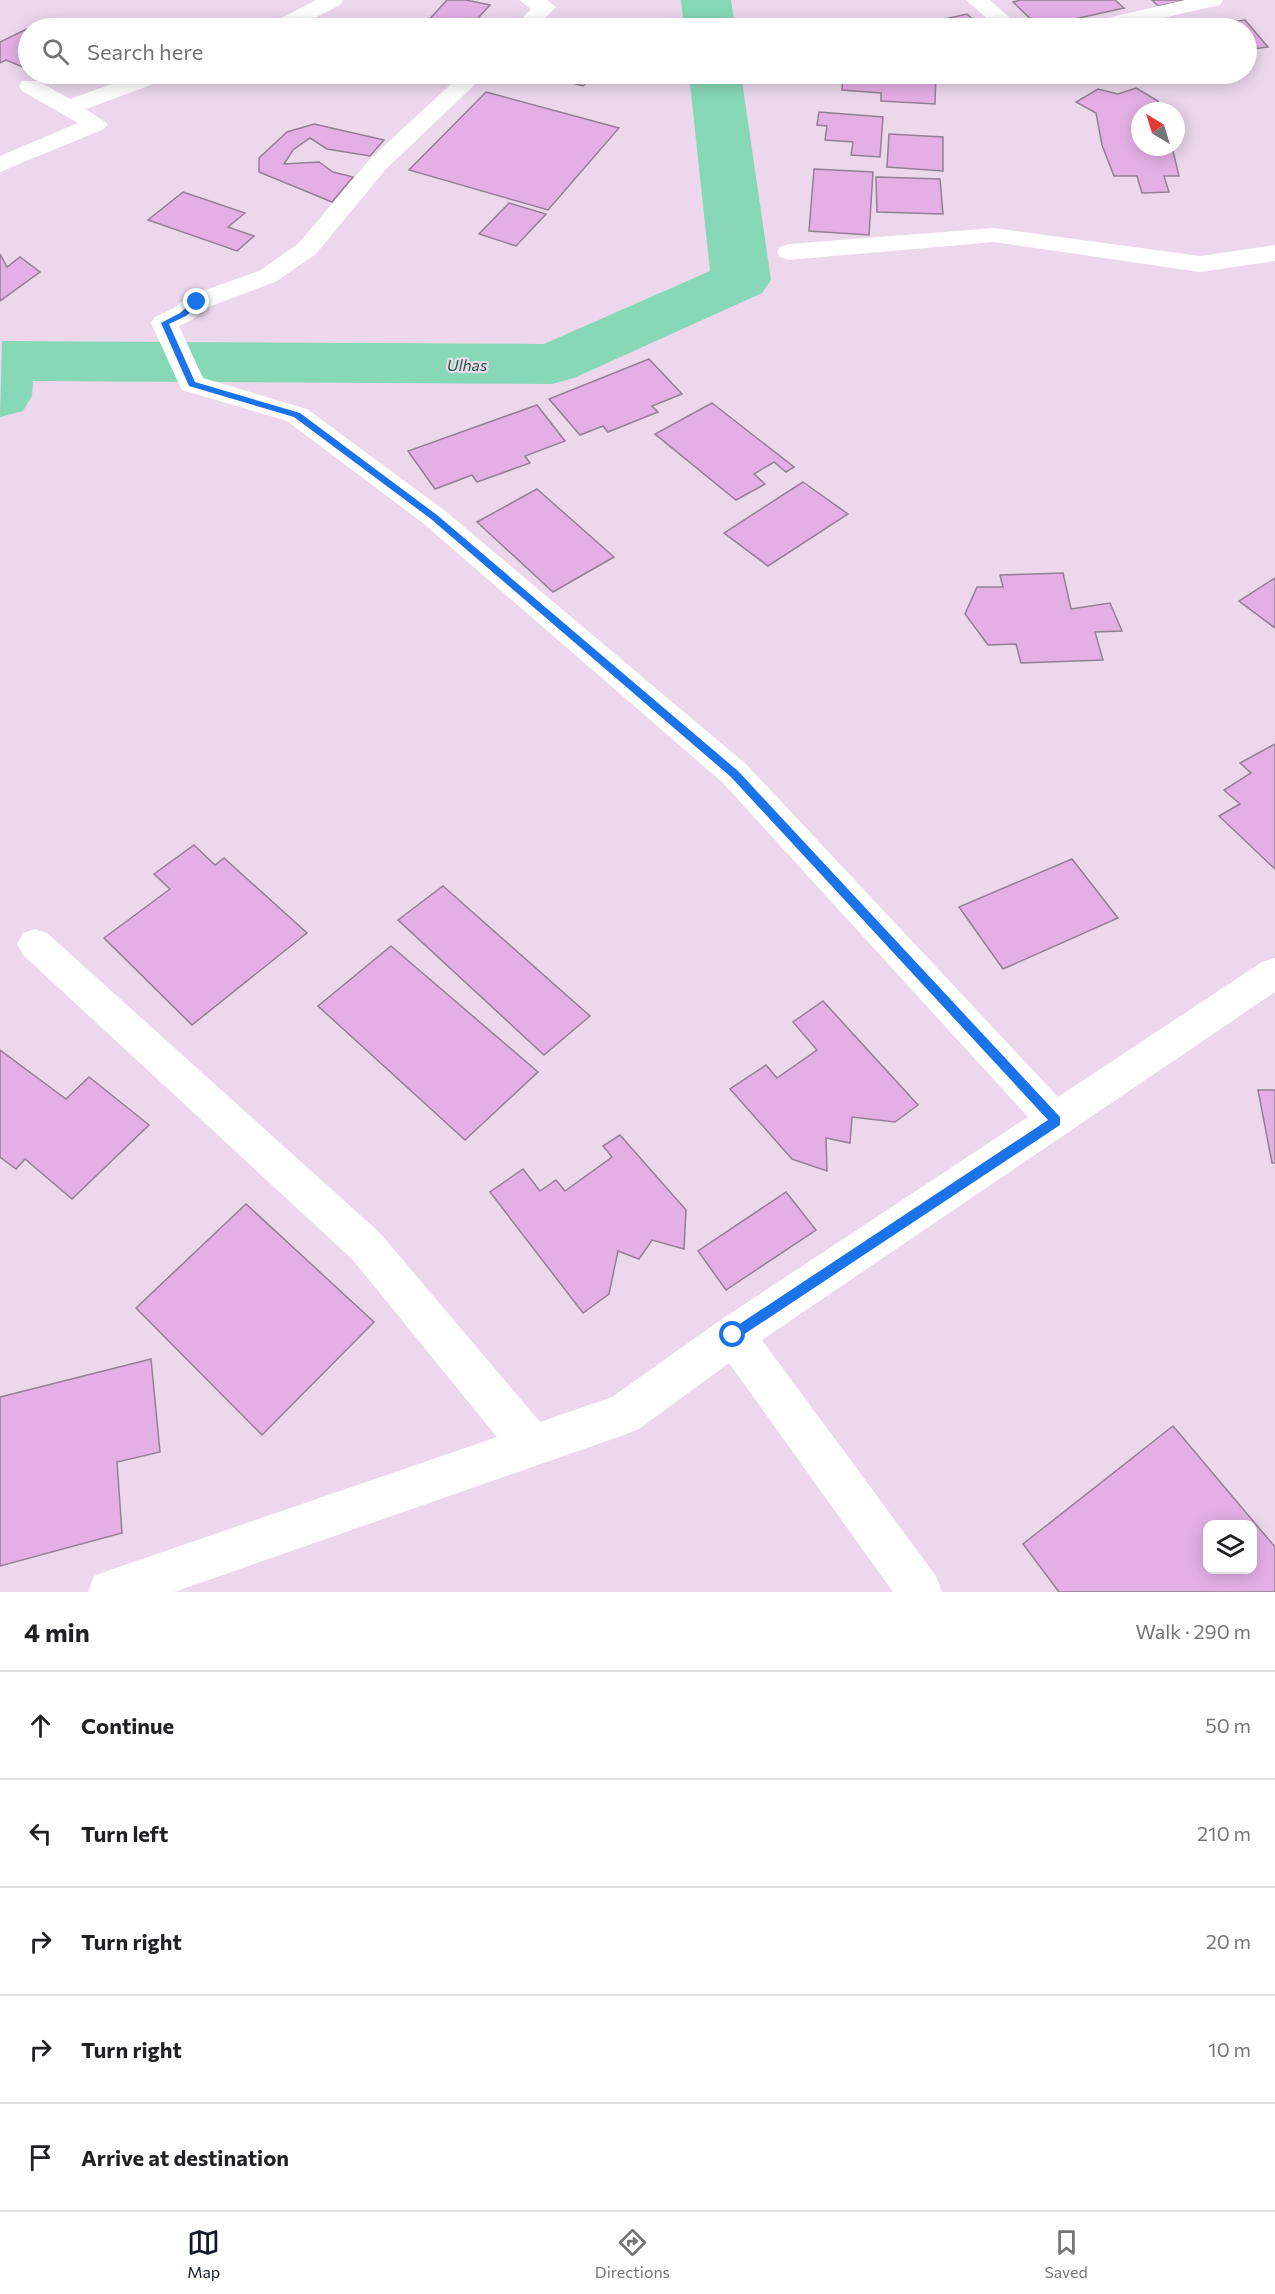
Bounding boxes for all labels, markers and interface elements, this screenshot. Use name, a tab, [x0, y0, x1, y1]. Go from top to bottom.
search box	[18, 18, 1257, 84]
icon: search	[39, 35, 72, 68]
text: Search here	[87, 38, 203, 65]
north arrow	[1131, 102, 1185, 156]
route end	[183, 288, 209, 314]
water label: Ulhas	[447, 355, 487, 374]
route start	[719, 1321, 745, 1347]
map controls	[1203, 1520, 1257, 1574]
button: layers	[1203, 1520, 1257, 1574]
text: 4 min	[24, 1616, 90, 1647]
text: Walk · 290 m	[1135, 1619, 1251, 1643]
icon: ahead	[24, 1709, 57, 1742]
text: Continue	[81, 1712, 174, 1739]
text: 50 m	[1205, 1713, 1251, 1737]
icon: left	[24, 1817, 57, 1850]
text: Turn left	[81, 1820, 168, 1847]
text: 210 m	[1197, 1821, 1251, 1845]
icon: right	[24, 1925, 57, 1958]
text: Turn right	[81, 1928, 182, 1955]
text: 20 m	[1206, 1929, 1251, 1953]
icon: right	[24, 2033, 57, 2066]
text: Turn right	[81, 2036, 182, 2063]
text: 10 m	[1208, 2037, 1251, 2061]
icon: arrive	[24, 2141, 57, 2174]
text: Arrive at destination	[81, 2144, 289, 2171]
tab: Map	[187, 2226, 220, 2281]
tab: Directions	[595, 2226, 670, 2281]
tab: Saved	[1044, 2226, 1088, 2281]

